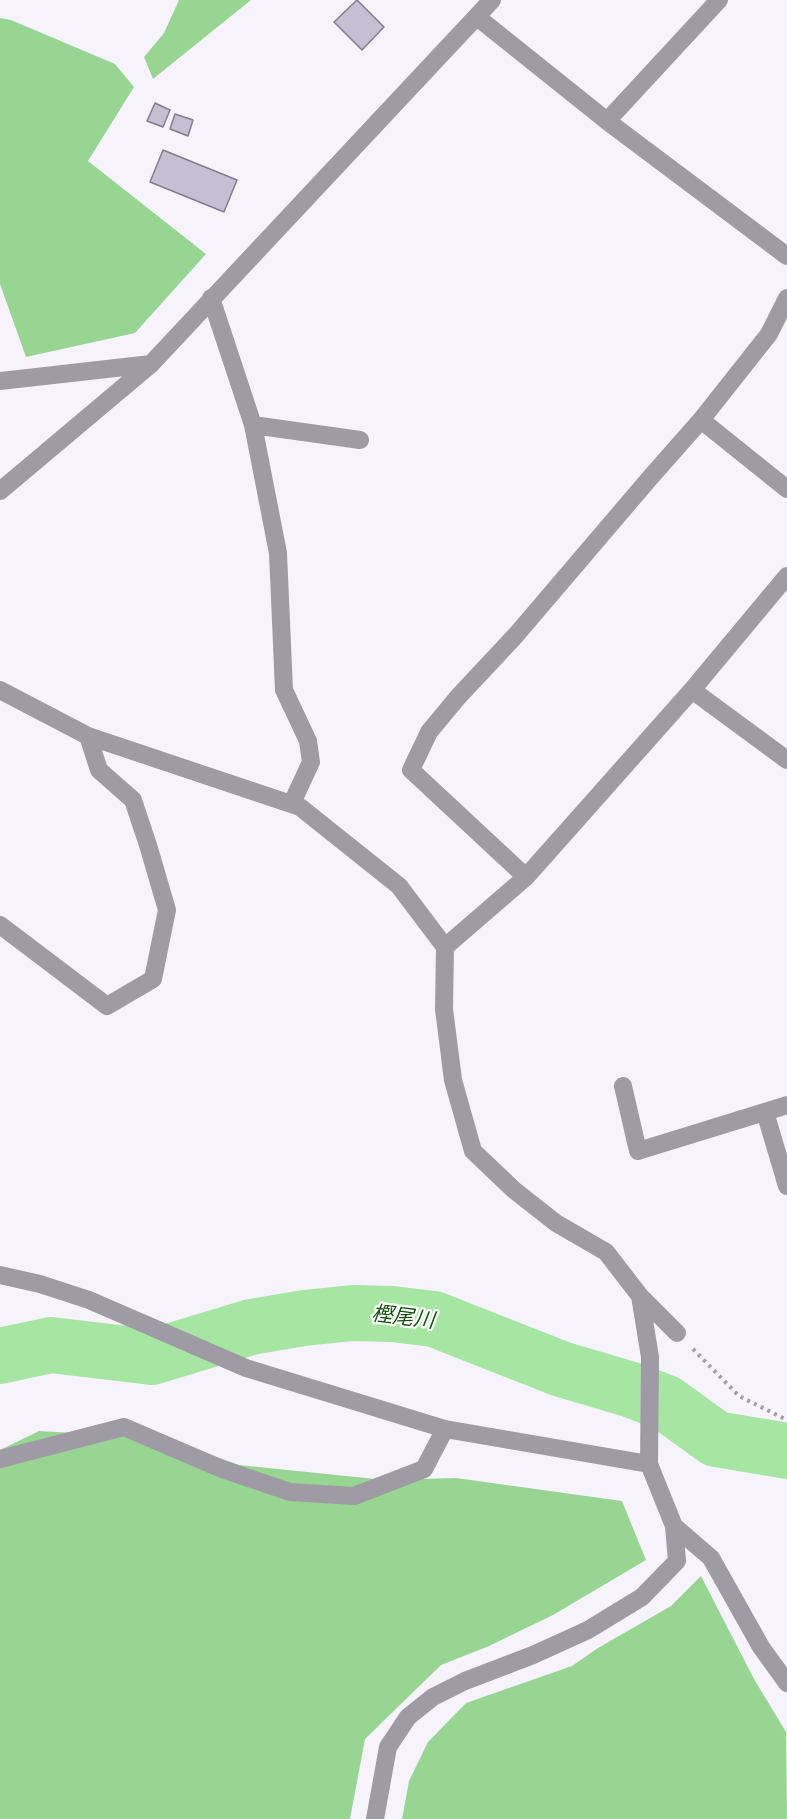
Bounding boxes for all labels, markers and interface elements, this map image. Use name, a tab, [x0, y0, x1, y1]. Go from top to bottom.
water label: 樫尾川	[370, 1302, 436, 1334]

